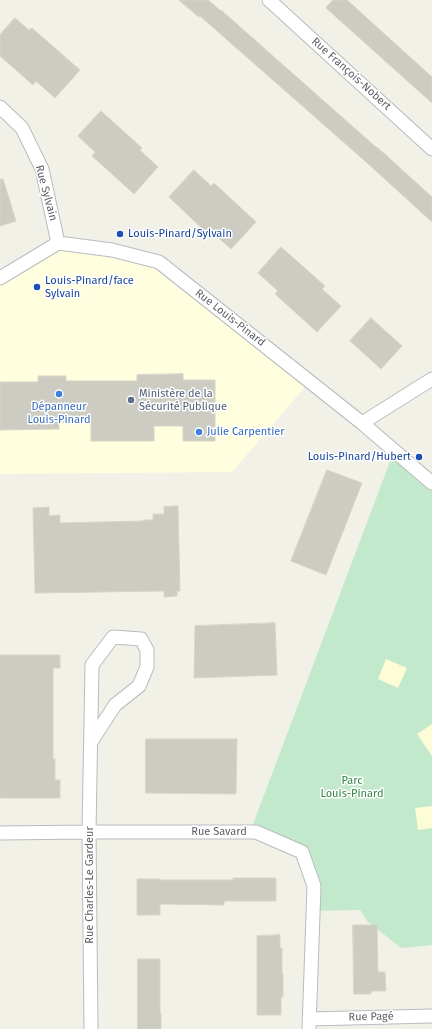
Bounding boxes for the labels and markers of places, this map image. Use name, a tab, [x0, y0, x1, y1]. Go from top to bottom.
place label: Louis-Pinard/Sylvain	[128, 227, 232, 241]
marker: Louis-Pinard/Sylvain	[115, 229, 125, 239]
place label: Louis-Pinard/face Sylvain	[45, 274, 134, 300]
marker: Louis-Pinard/face Sylvain	[32, 282, 42, 292]
place label: Ministère de la Sécurité Publique	[139, 387, 227, 413]
marker: Dépanneur Louis-Pinard	[54, 389, 64, 399]
marker: Ministère de la Sécurité Publique	[126, 395, 136, 405]
place label: Dépanneur Louis-Pinard	[27, 400, 91, 426]
place label: Julie Carpentier	[207, 425, 285, 439]
marker: Julie Carpentier	[194, 427, 204, 437]
place label: Louis-Pinard/Hubert	[308, 450, 411, 464]
marker: Louis-Pinard/Hubert	[414, 452, 424, 462]

